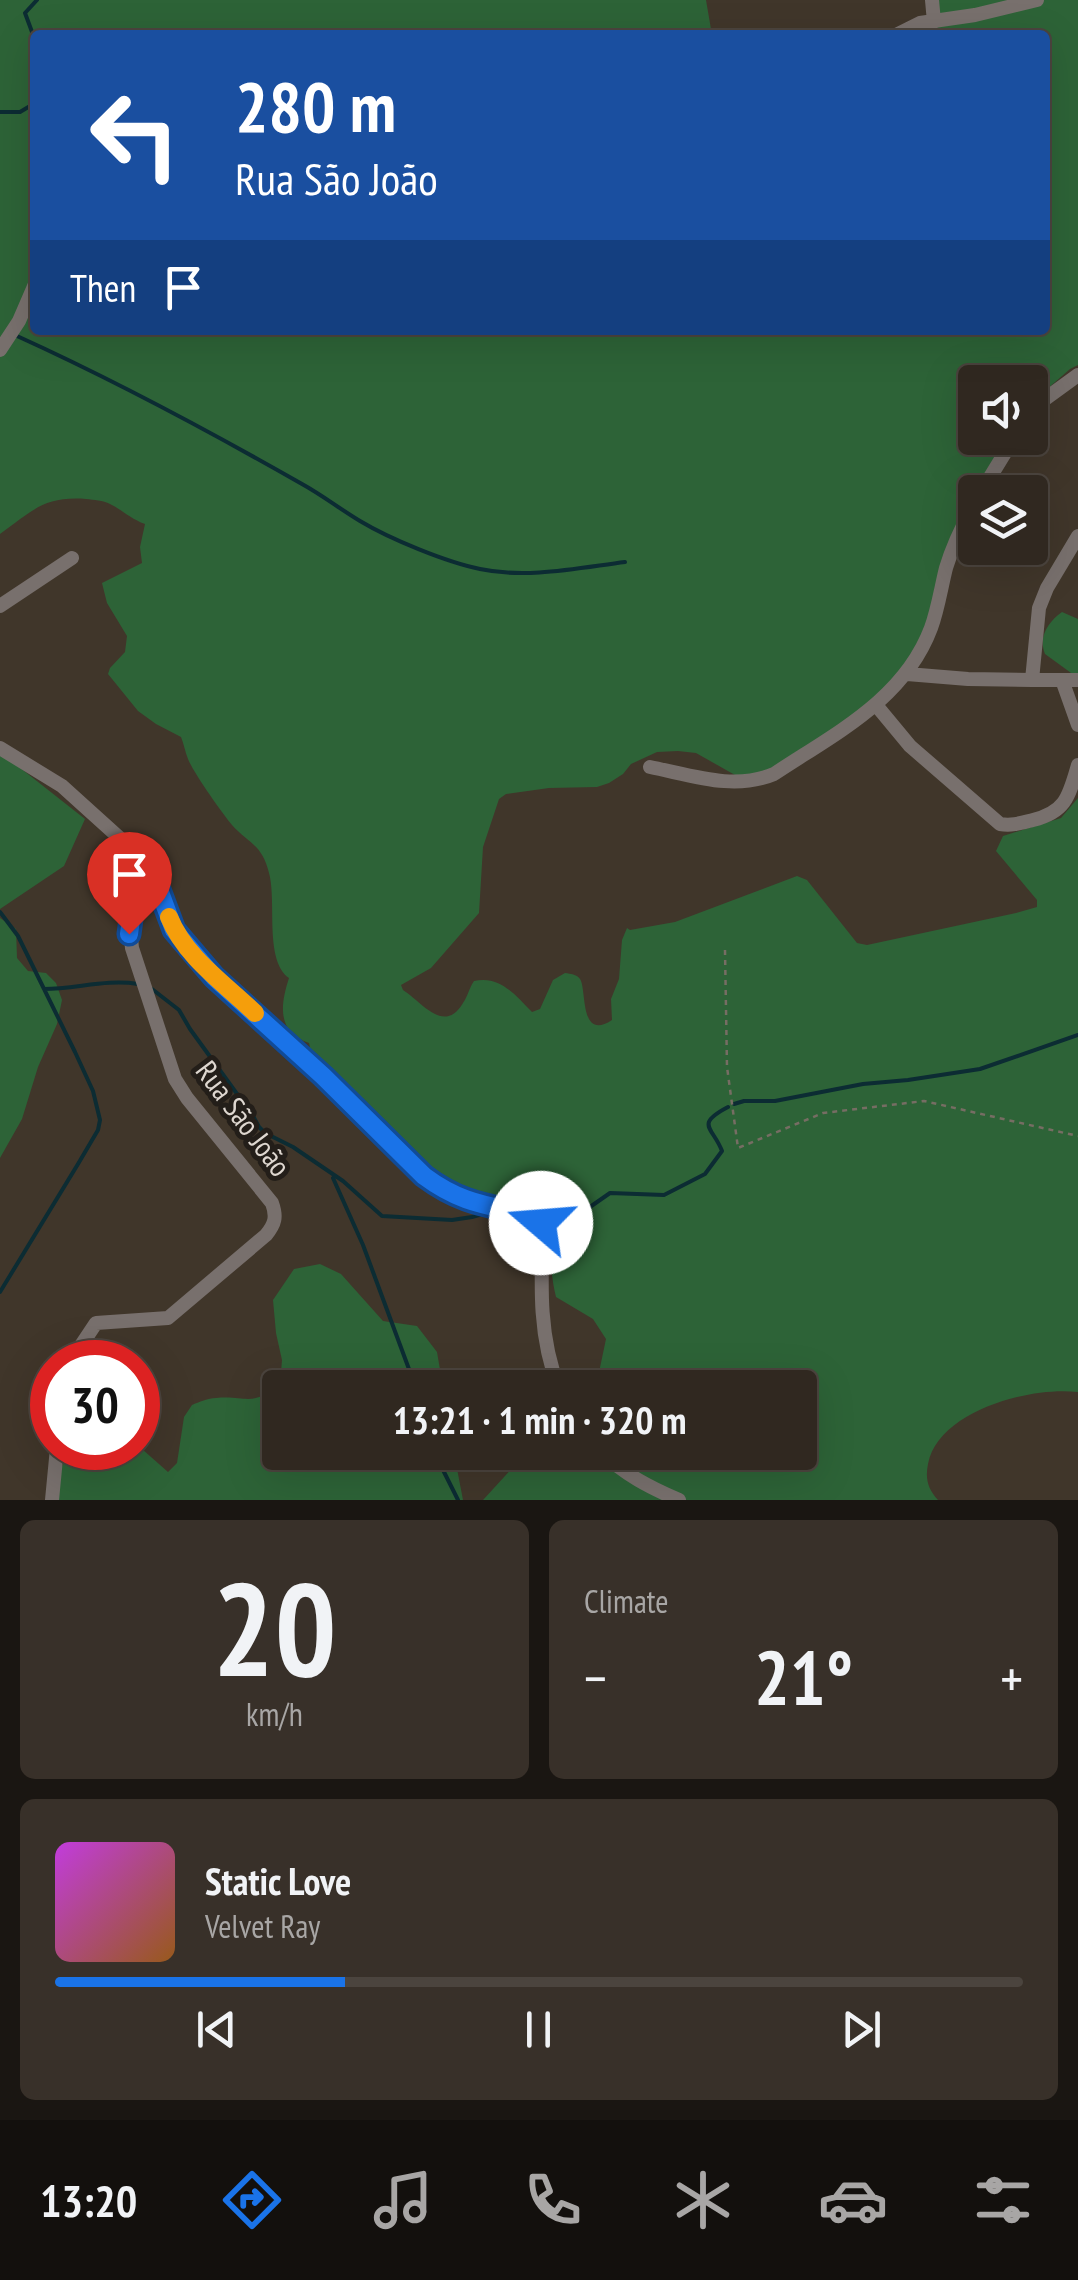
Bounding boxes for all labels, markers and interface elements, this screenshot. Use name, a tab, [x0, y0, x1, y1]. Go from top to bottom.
text: 280 m	[235, 61, 396, 151]
icon: left	[70, 70, 200, 200]
text: Rua São João	[235, 149, 438, 207]
icon: arrive	[156, 260, 211, 315]
text: Then	[70, 263, 136, 312]
map controls	[958, 365, 1048, 565]
button: sound	[958, 365, 1048, 455]
button: layers	[958, 475, 1048, 565]
pin	[87, 832, 172, 935]
icon: arrive	[102, 847, 157, 902]
street label: Rua São João	[188, 1052, 300, 1184]
position arrow	[489, 1171, 593, 1275]
speed limit sign: 30	[30, 1340, 160, 1470]
text: 13:21 · 1 min · 320 m	[393, 1395, 686, 1444]
text: 20	[212, 1544, 337, 1712]
text: Climate	[584, 1580, 668, 1622]
text: 21°	[754, 1629, 853, 1726]
text: −	[584, 1642, 607, 1713]
text: +	[1000, 1642, 1023, 1713]
text: km/h	[246, 1693, 303, 1735]
text: Static Love	[205, 1856, 351, 1905]
text: Velvet Ray	[205, 1905, 320, 1947]
icon: previous	[189, 2002, 244, 2057]
icon: pause	[511, 2002, 566, 2057]
icon: next	[834, 2002, 889, 2057]
icon: directions	[217, 2165, 287, 2235]
icon: music	[368, 2165, 438, 2235]
icon: phone	[518, 2165, 588, 2235]
icon: climate	[668, 2165, 738, 2235]
icon: car	[818, 2165, 888, 2235]
icon: filters	[968, 2165, 1038, 2235]
text: 13:20	[40, 2171, 137, 2229]

